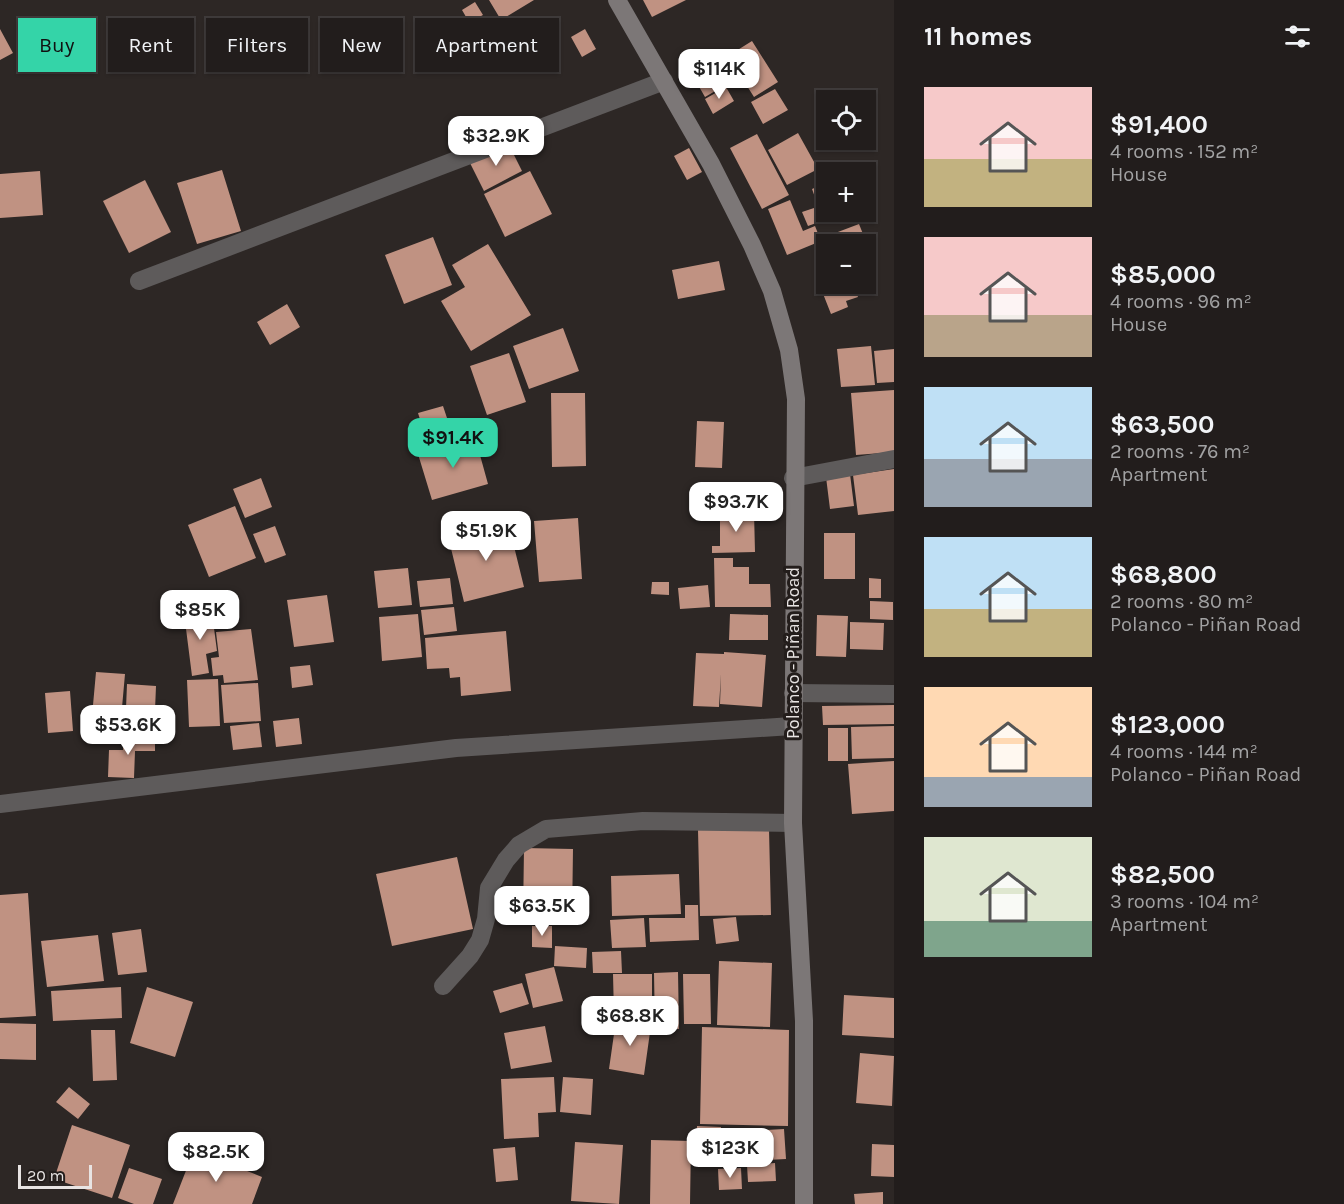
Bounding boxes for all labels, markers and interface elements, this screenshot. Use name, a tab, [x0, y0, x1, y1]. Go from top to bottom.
chip: Buy	[18, 18, 96, 72]
chip: Rent	[108, 18, 194, 72]
chip: Filters	[206, 18, 308, 72]
chip: New	[320, 18, 403, 72]
chip: Apartment	[415, 18, 559, 72]
icon: filters	[1281, 20, 1314, 53]
text: 11 homes	[924, 21, 1032, 52]
pin: $114K	[677, 49, 761, 100]
text: $114K	[692, 57, 746, 80]
map controls	[816, 90, 876, 294]
button: locate	[816, 90, 876, 150]
text: $91,400	[1110, 109, 1208, 140]
icon: home	[972, 111, 1044, 183]
pin: $32.9K	[447, 116, 545, 167]
text: $32.9K	[462, 124, 530, 147]
text: 4 rooms · 152 m²	[1110, 140, 1258, 163]
button: +	[816, 162, 876, 222]
text: House	[1110, 163, 1167, 186]
button: −	[816, 234, 876, 294]
text: $85,000	[1110, 259, 1216, 290]
icon: home	[972, 261, 1044, 333]
text: 4 rooms · 96 m²	[1110, 290, 1252, 313]
text: House	[1110, 313, 1167, 336]
text: $63,500	[1110, 409, 1214, 440]
icon: home	[972, 411, 1044, 483]
pin: $91.4K	[404, 418, 502, 469]
text: $91.4K	[422, 426, 484, 449]
text: 2 rooms · 76 m²	[1110, 440, 1250, 463]
text: Apartment	[1110, 463, 1208, 486]
pin: $93.7K	[687, 482, 785, 533]
text: $93.7K	[703, 490, 769, 513]
pin: $51.9K	[437, 511, 535, 562]
text: $51.9K	[455, 519, 517, 542]
text: $68,800	[1110, 559, 1217, 590]
icon: home	[972, 561, 1044, 633]
street label: Polanco - Piñan Road	[782, 567, 804, 739]
pin: $85K	[164, 590, 236, 641]
text: 2 rooms · 80 m²	[1110, 590, 1253, 613]
text: $85K	[174, 598, 226, 621]
text: Polanco - Piñan Road	[1110, 613, 1301, 636]
pin: $53.6K	[79, 705, 177, 756]
text: $123,000	[1110, 709, 1225, 740]
icon: home	[972, 711, 1044, 783]
text: $53.6K	[94, 713, 162, 736]
text: 4 rooms · 144 m²	[1110, 740, 1258, 763]
text: Polanco - Piñan Road	[1110, 763, 1301, 786]
text: $82,500	[1110, 859, 1215, 890]
icon: home	[972, 861, 1044, 933]
pin: $63.5K	[493, 886, 591, 937]
text: 3 rooms · 104 m²	[1110, 890, 1259, 913]
text: $63.5K	[508, 894, 576, 917]
text: Apartment	[1110, 913, 1208, 936]
pin: $68.8K	[581, 996, 679, 1047]
text: $68.8K	[595, 1004, 665, 1027]
pin: $123K	[688, 1128, 772, 1179]
pin: $82.5K	[167, 1132, 265, 1183]
text: $123K	[701, 1136, 759, 1159]
text: $82.5K	[182, 1140, 250, 1163]
scale bar	[18, 1162, 92, 1190]
text: 20 m	[27, 1166, 65, 1185]

